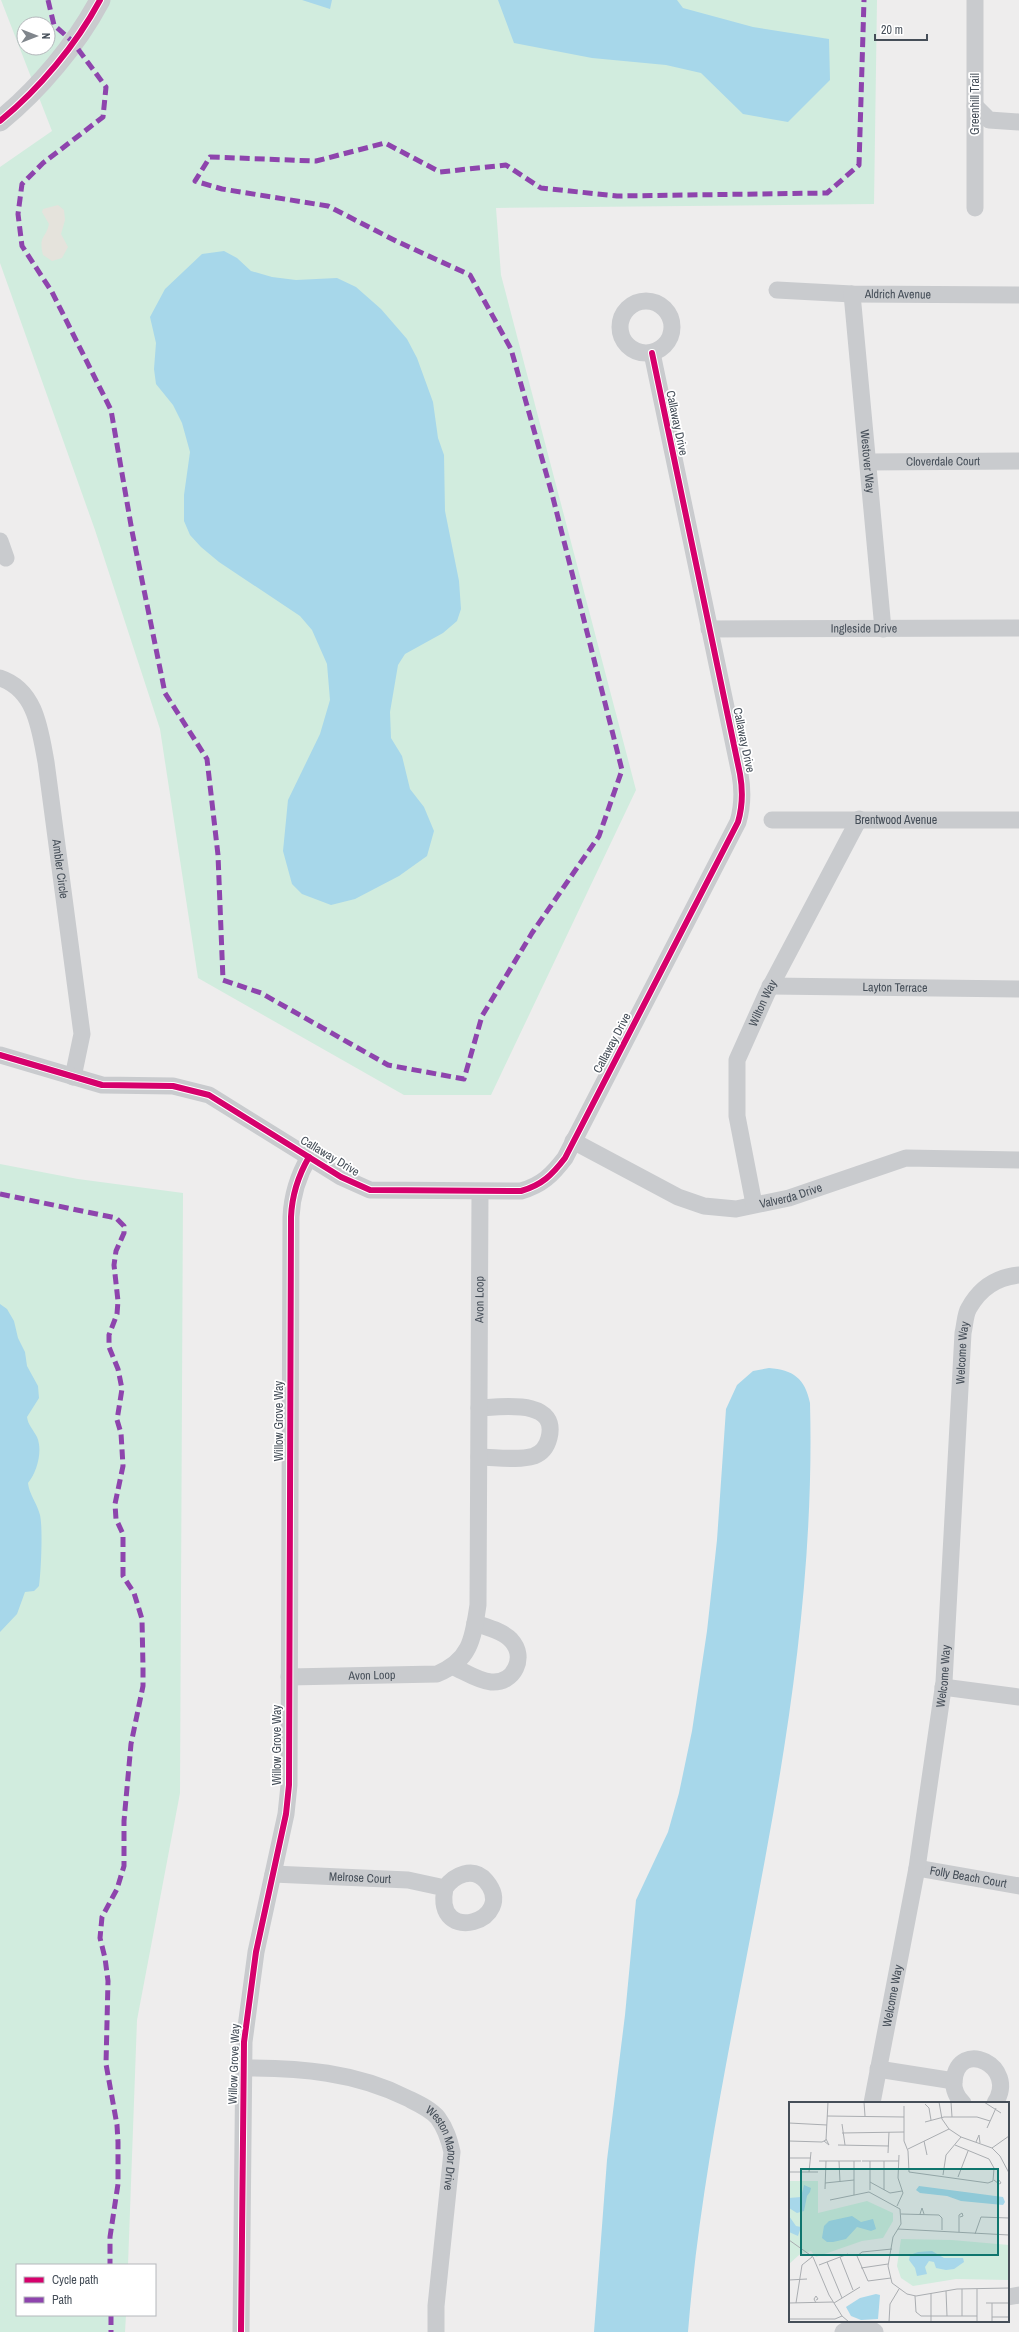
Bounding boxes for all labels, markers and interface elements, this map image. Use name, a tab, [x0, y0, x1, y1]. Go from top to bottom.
north arrow	[16, 16, 56, 56]
scale bar	[875, 16, 927, 42]
text: 20 m	[881, 22, 903, 38]
text: N	[39, 33, 53, 39]
street label: Greenhill Trail	[967, 73, 983, 135]
street label: Aldrich Avenue	[864, 286, 931, 302]
street label: Callaway Drive	[662, 389, 692, 457]
street label: Westover Way	[857, 429, 878, 494]
street label: Cloverdale Court	[906, 453, 980, 470]
street label: Ingleside Drive	[831, 620, 897, 637]
street label: Callaway Drive	[729, 706, 759, 774]
street label: Brentwood Avenue	[855, 812, 937, 828]
street label: Ambler Circle	[48, 837, 72, 900]
street label: Wilton Way	[745, 977, 781, 1029]
street label: Layton Terrace	[862, 979, 928, 996]
street label: Callaway Drive	[589, 1010, 635, 1076]
street label: Callaway Drive	[298, 1132, 362, 1180]
street label: Valverda Drive	[758, 1179, 824, 1212]
street label: Avon Loop	[471, 1276, 488, 1324]
street label: Welcome Way	[952, 1320, 973, 1385]
street label: Willow Grove Way	[271, 1381, 287, 1461]
street label: Welcome Way	[932, 1644, 954, 1709]
street label: Avon Loop	[347, 1667, 396, 1684]
street label: Willow Grove Way	[269, 1705, 285, 1785]
street label: Folly Beach Court	[928, 1862, 1008, 1892]
street label: Melrose Court	[329, 1868, 391, 1887]
street label: Welcome Way	[879, 1963, 906, 2028]
street label: Willow Grove Way	[225, 2023, 243, 2105]
street label: Weston Manor Drive	[422, 2102, 460, 2191]
inset map	[789, 2102, 1009, 2322]
legend	[16, 2264, 156, 2316]
text: Cycle path	[52, 2272, 99, 2288]
text: Path	[52, 2292, 72, 2308]

